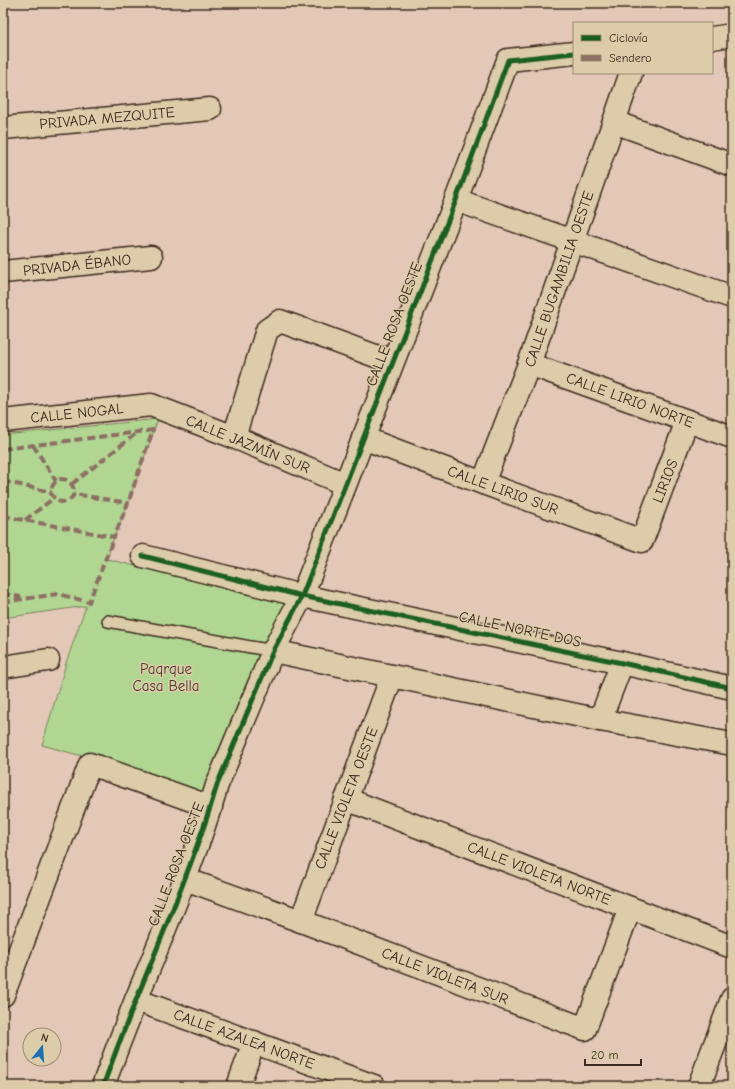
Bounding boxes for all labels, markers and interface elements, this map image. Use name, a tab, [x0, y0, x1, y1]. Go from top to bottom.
legend	[573, 22, 713, 74]
text: Ciclovía	[609, 31, 648, 45]
text: Sendero	[609, 51, 652, 65]
street label: PRIVADA MEZQUITE	[39, 103, 175, 133]
street label: CALLE BUGAMBILIA OESTE	[520, 189, 598, 369]
street label: PRIVADA ÉBANO	[22, 249, 132, 280]
street label: CALLE ROSA OESTE	[362, 259, 426, 389]
street label: CALLE LIRIO NORTE	[564, 369, 696, 431]
street label: CALLE NOGAL	[30, 399, 125, 427]
street label: CALLE JAZMÍN SUR	[183, 410, 313, 477]
street label: LIRIOS	[648, 456, 682, 506]
street label: CALLE LIRIO SUR	[445, 462, 561, 518]
street label: CALLE NORTE DOS	[457, 607, 583, 651]
park label: Paqrque Casa Bella	[132, 660, 200, 695]
street label: CALLE VIOLETA OESTE	[311, 724, 381, 872]
street label: CALLE ROSA OESTE	[144, 799, 208, 929]
street label: CALLE VIOLETA NORTE	[465, 837, 613, 909]
street label: CALLE VIOLETA SUR	[379, 943, 511, 1009]
street label: CALLE AZALEA NORTE	[171, 1005, 317, 1073]
north arrow	[22, 1027, 62, 1067]
text: N	[39, 1031, 50, 1045]
scale bar	[585, 1041, 641, 1067]
text: 20 m	[591, 1048, 619, 1062]

